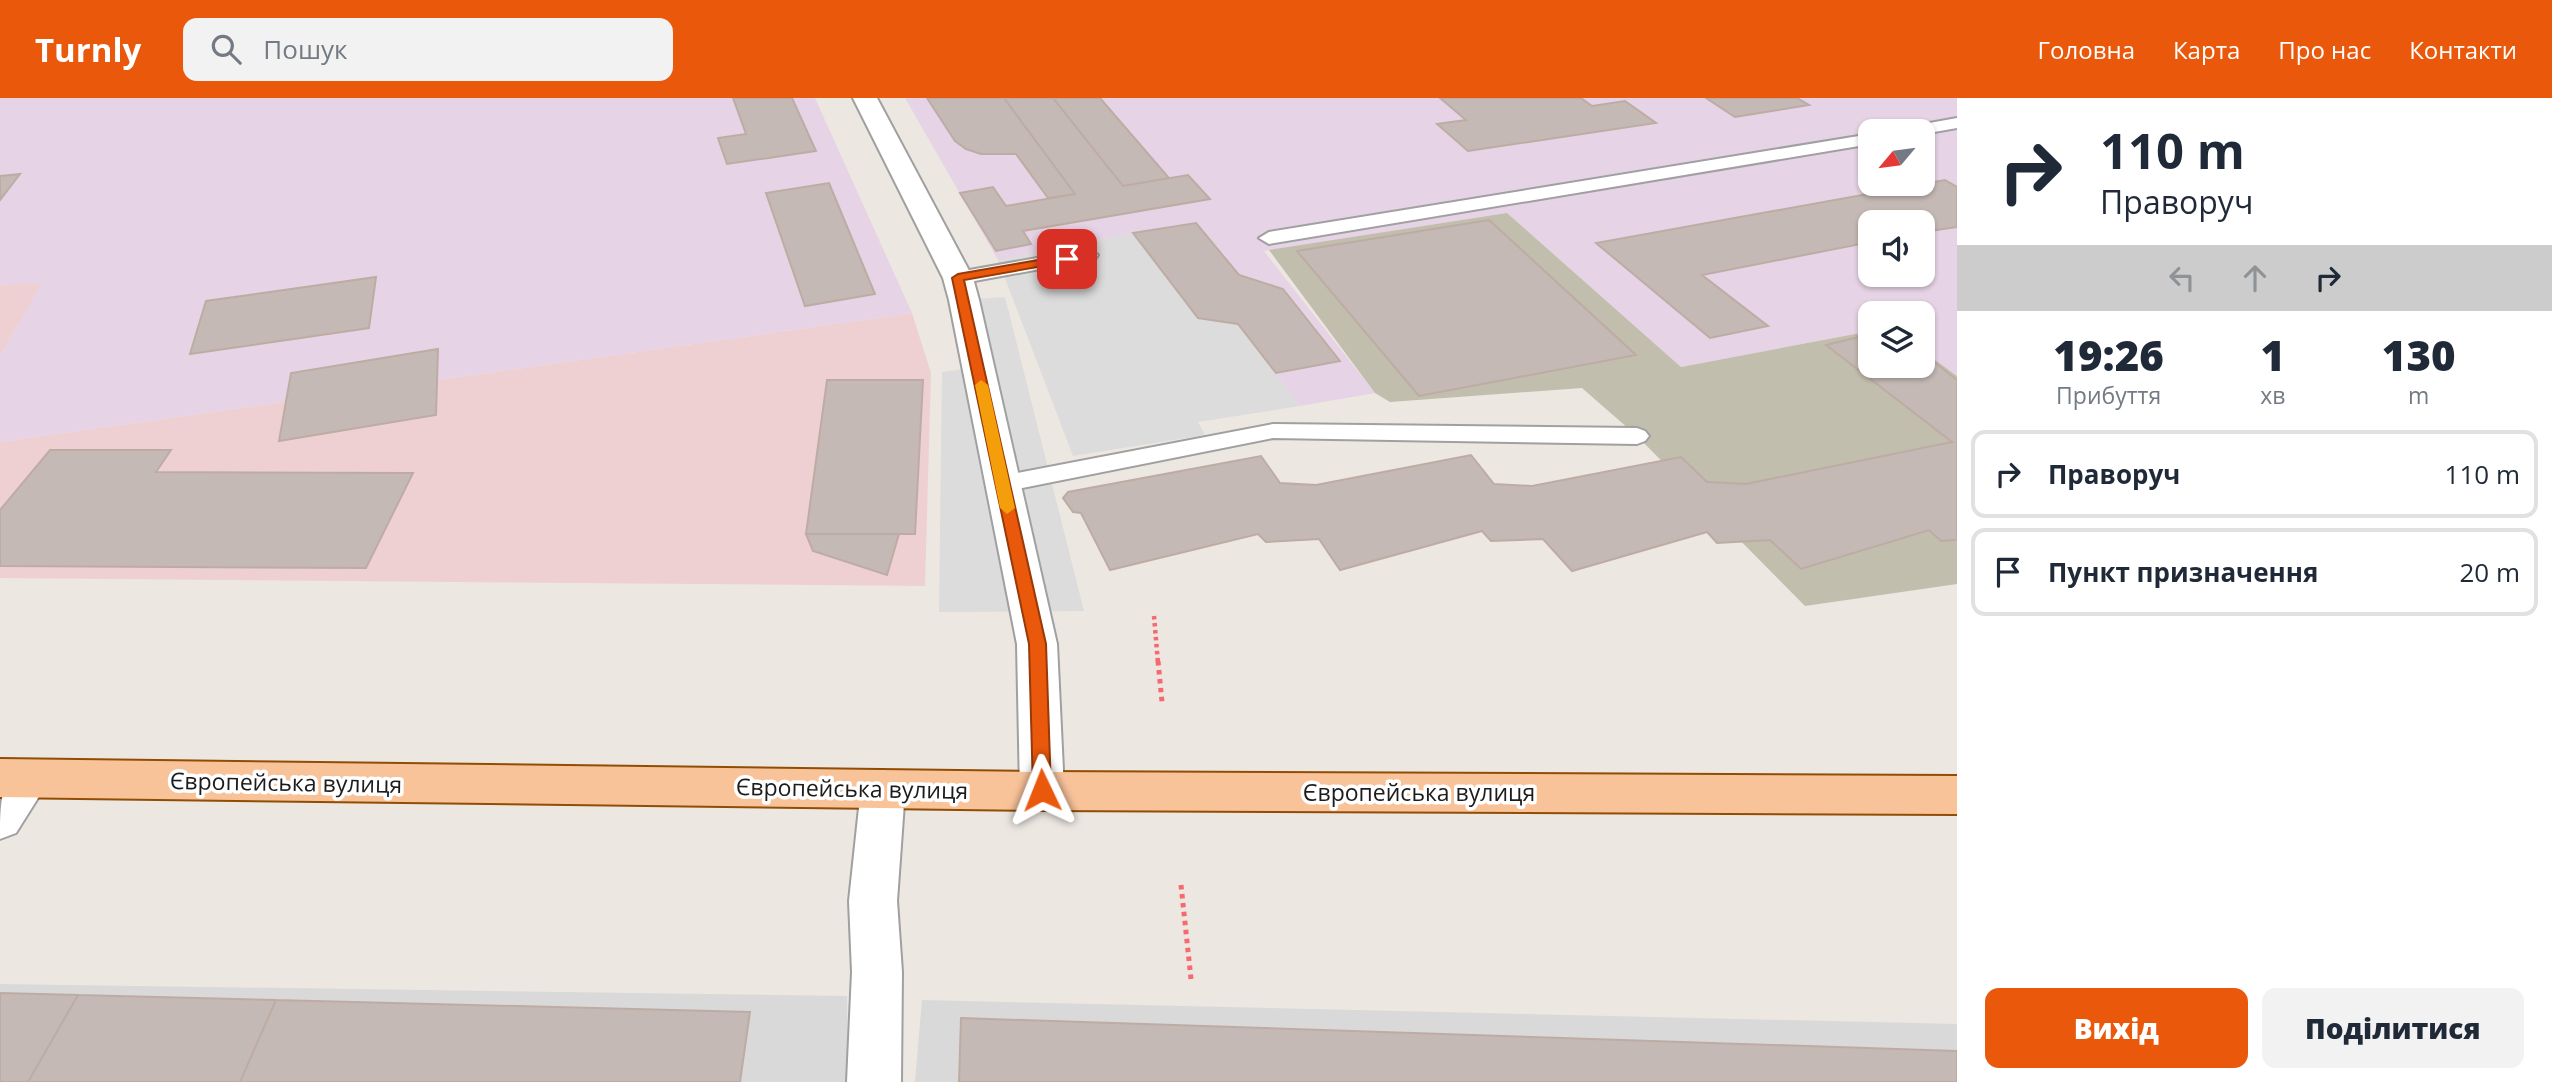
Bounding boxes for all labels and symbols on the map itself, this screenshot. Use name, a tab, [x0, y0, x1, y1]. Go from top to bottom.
north arrow	[1858, 119, 1936, 196]
pin	[1037, 229, 1097, 289]
position arrow	[1005, 753, 1079, 827]
street label: Європейська вулиця	[170, 764, 403, 800]
street label: Європейська вулиця	[736, 770, 969, 806]
street label: Європейська вулиця	[1303, 776, 1535, 808]

